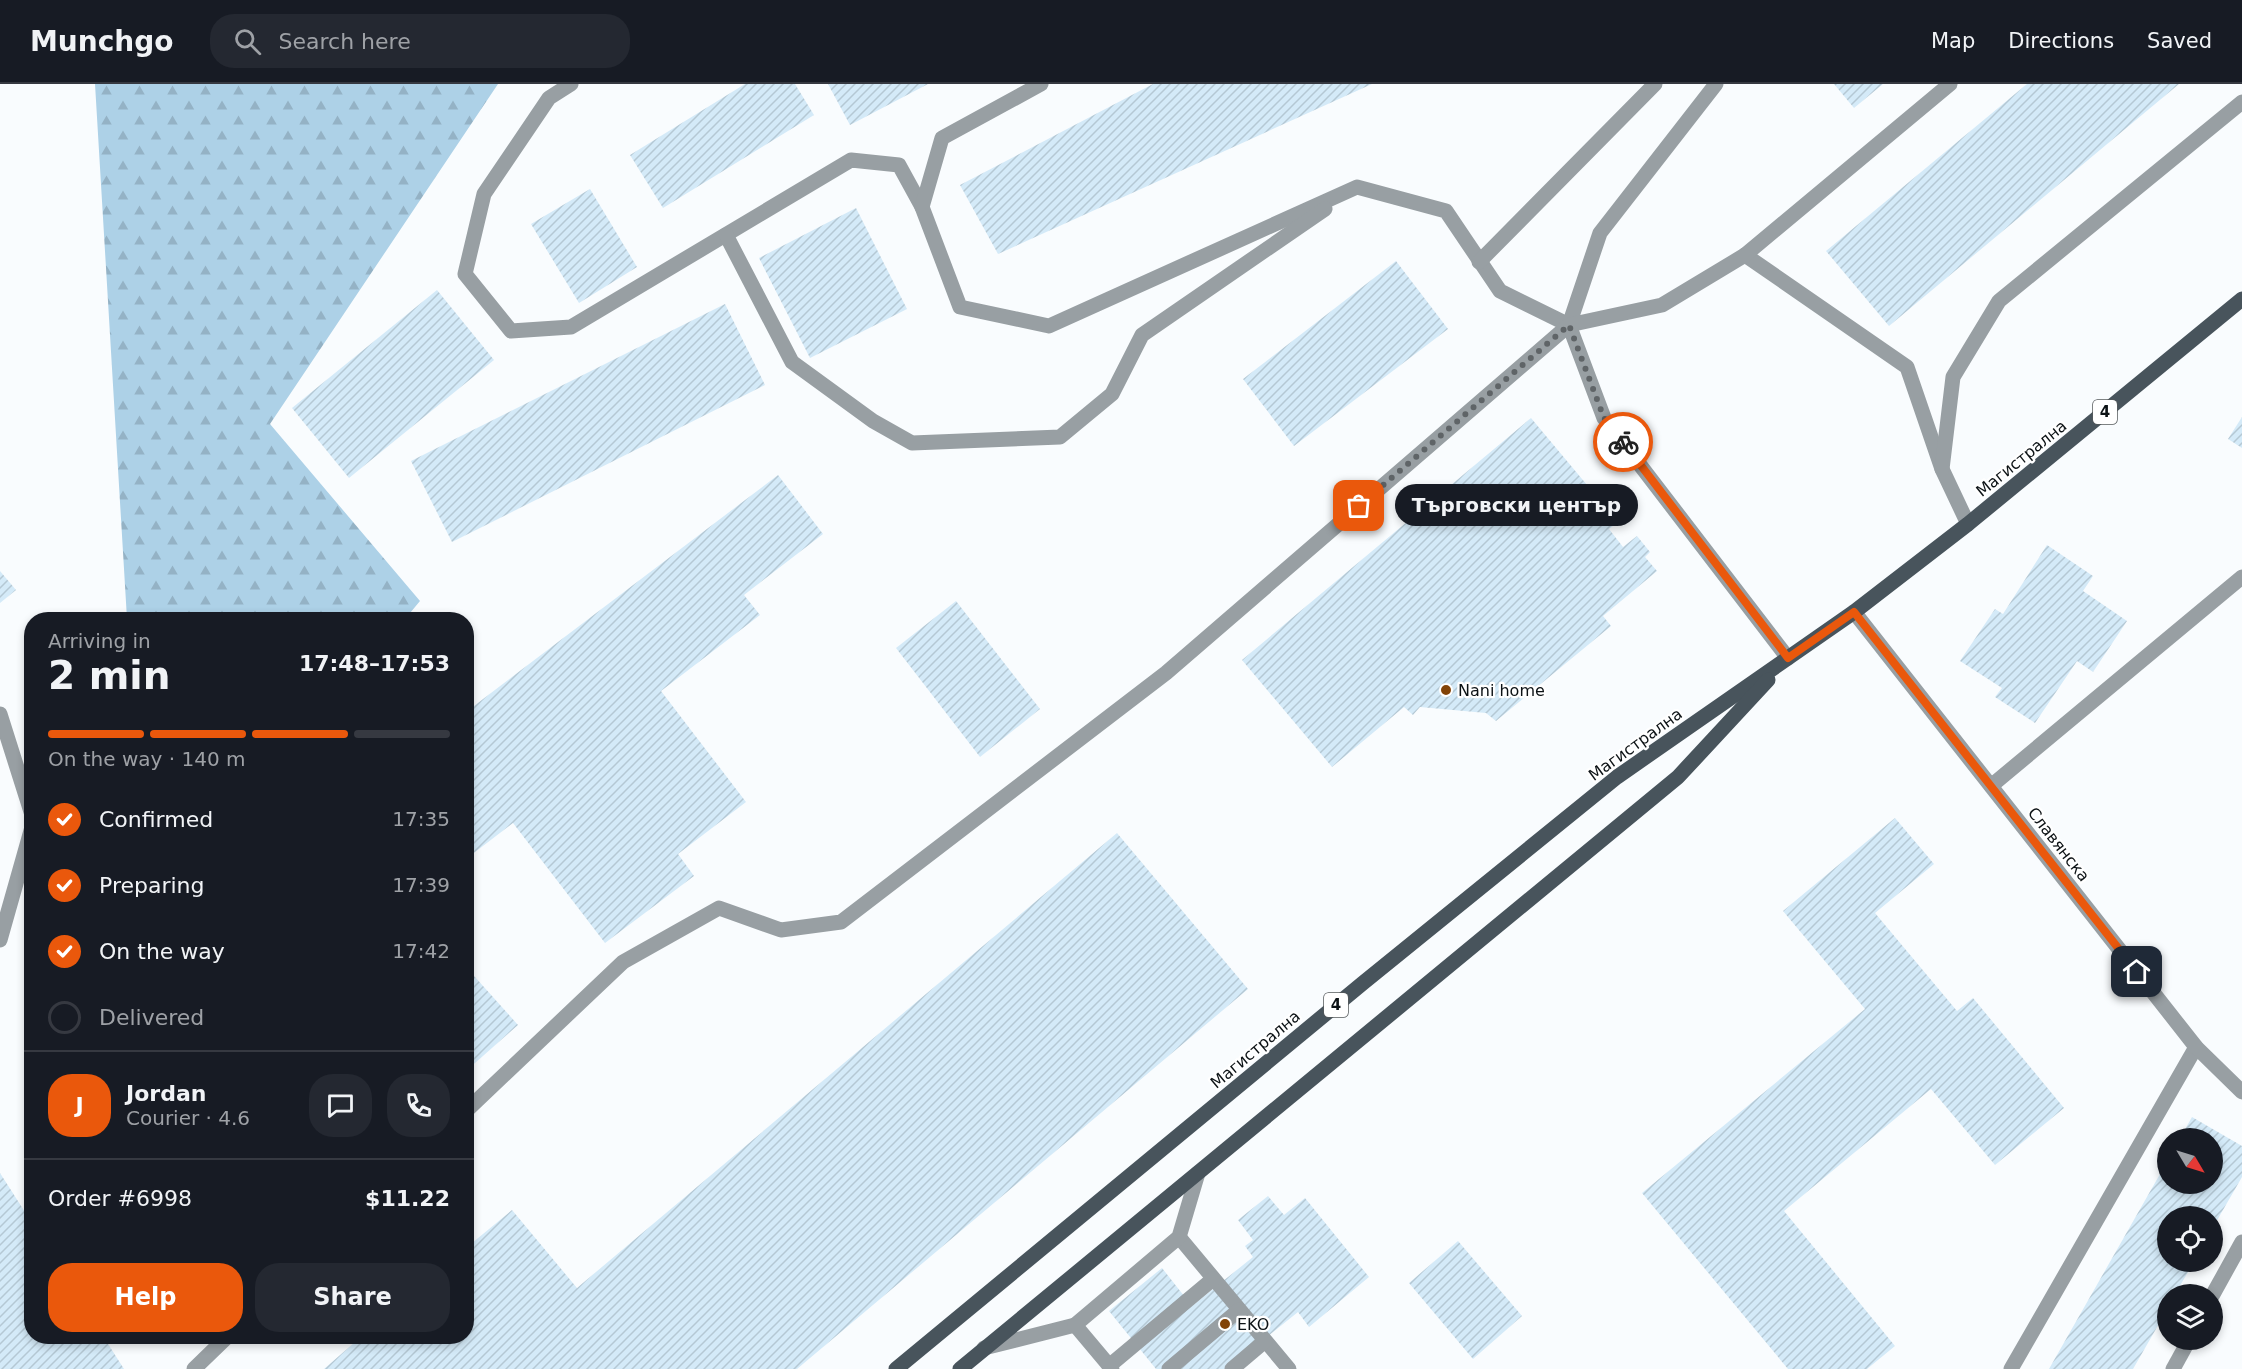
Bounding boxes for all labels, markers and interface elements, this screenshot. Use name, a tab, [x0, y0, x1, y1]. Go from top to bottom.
search box	[210, 14, 630, 68]
text: Munchgo	[30, 25, 174, 58]
icon: search	[231, 25, 264, 58]
text: Search here	[279, 29, 411, 54]
text: Map	[1931, 29, 1975, 53]
text: Directions	[2008, 29, 2114, 53]
text: Saved	[2147, 29, 2212, 53]
road number: 4	[2093, 400, 2117, 424]
courier	[1593, 412, 1653, 472]
street label: Магистрална	[1972, 416, 2070, 501]
icon: bike	[1607, 426, 1640, 459]
pin	[1333, 480, 1384, 531]
callout: Търговски център	[1395, 485, 1638, 527]
icon: bag	[1342, 489, 1375, 522]
text: Търговски център	[1412, 493, 1621, 517]
text: Arriving in	[48, 629, 151, 653]
text: 17:48–17:53	[299, 651, 450, 676]
text: 2 min	[48, 653, 170, 698]
place label: Nani home	[1458, 681, 1545, 700]
marker: Nani home	[1439, 683, 1453, 697]
street label: Магистрална	[1585, 704, 1686, 785]
text: On the way · 140 m	[48, 747, 246, 771]
icon: check	[48, 803, 81, 836]
street label: Славянска	[2024, 803, 2093, 885]
text: Confirmed	[99, 807, 213, 832]
text: 17:35	[392, 807, 450, 831]
icon: check	[48, 869, 81, 902]
text: Preparing	[99, 873, 205, 898]
text: 17:39	[392, 873, 450, 897]
icon: check	[48, 935, 81, 968]
text: On the way	[99, 939, 225, 964]
text: 17:42	[392, 939, 450, 963]
pin	[2111, 946, 2162, 997]
icon: home	[2120, 955, 2153, 988]
road number: 4	[1324, 993, 1348, 1017]
text: Delivered	[99, 1005, 204, 1030]
street label: Магистрална	[1207, 1006, 1304, 1092]
button: chat	[309, 1074, 372, 1137]
button: phone	[387, 1074, 450, 1137]
text: Jordan	[126, 1081, 206, 1106]
text: J	[75, 1093, 84, 1118]
text: Courier · 4.6	[126, 1106, 250, 1130]
north arrow	[2157, 1128, 2223, 1194]
map controls	[2157, 1128, 2223, 1350]
text: Order #6998	[48, 1186, 192, 1211]
text: $11.22	[365, 1186, 450, 1211]
button: locate	[2157, 1206, 2223, 1272]
button: Help	[48, 1263, 243, 1332]
button: Share	[255, 1263, 450, 1332]
button: layers	[2157, 1284, 2223, 1350]
place label: EKO	[1237, 1315, 1269, 1334]
marker: EKO	[1218, 1317, 1232, 1331]

